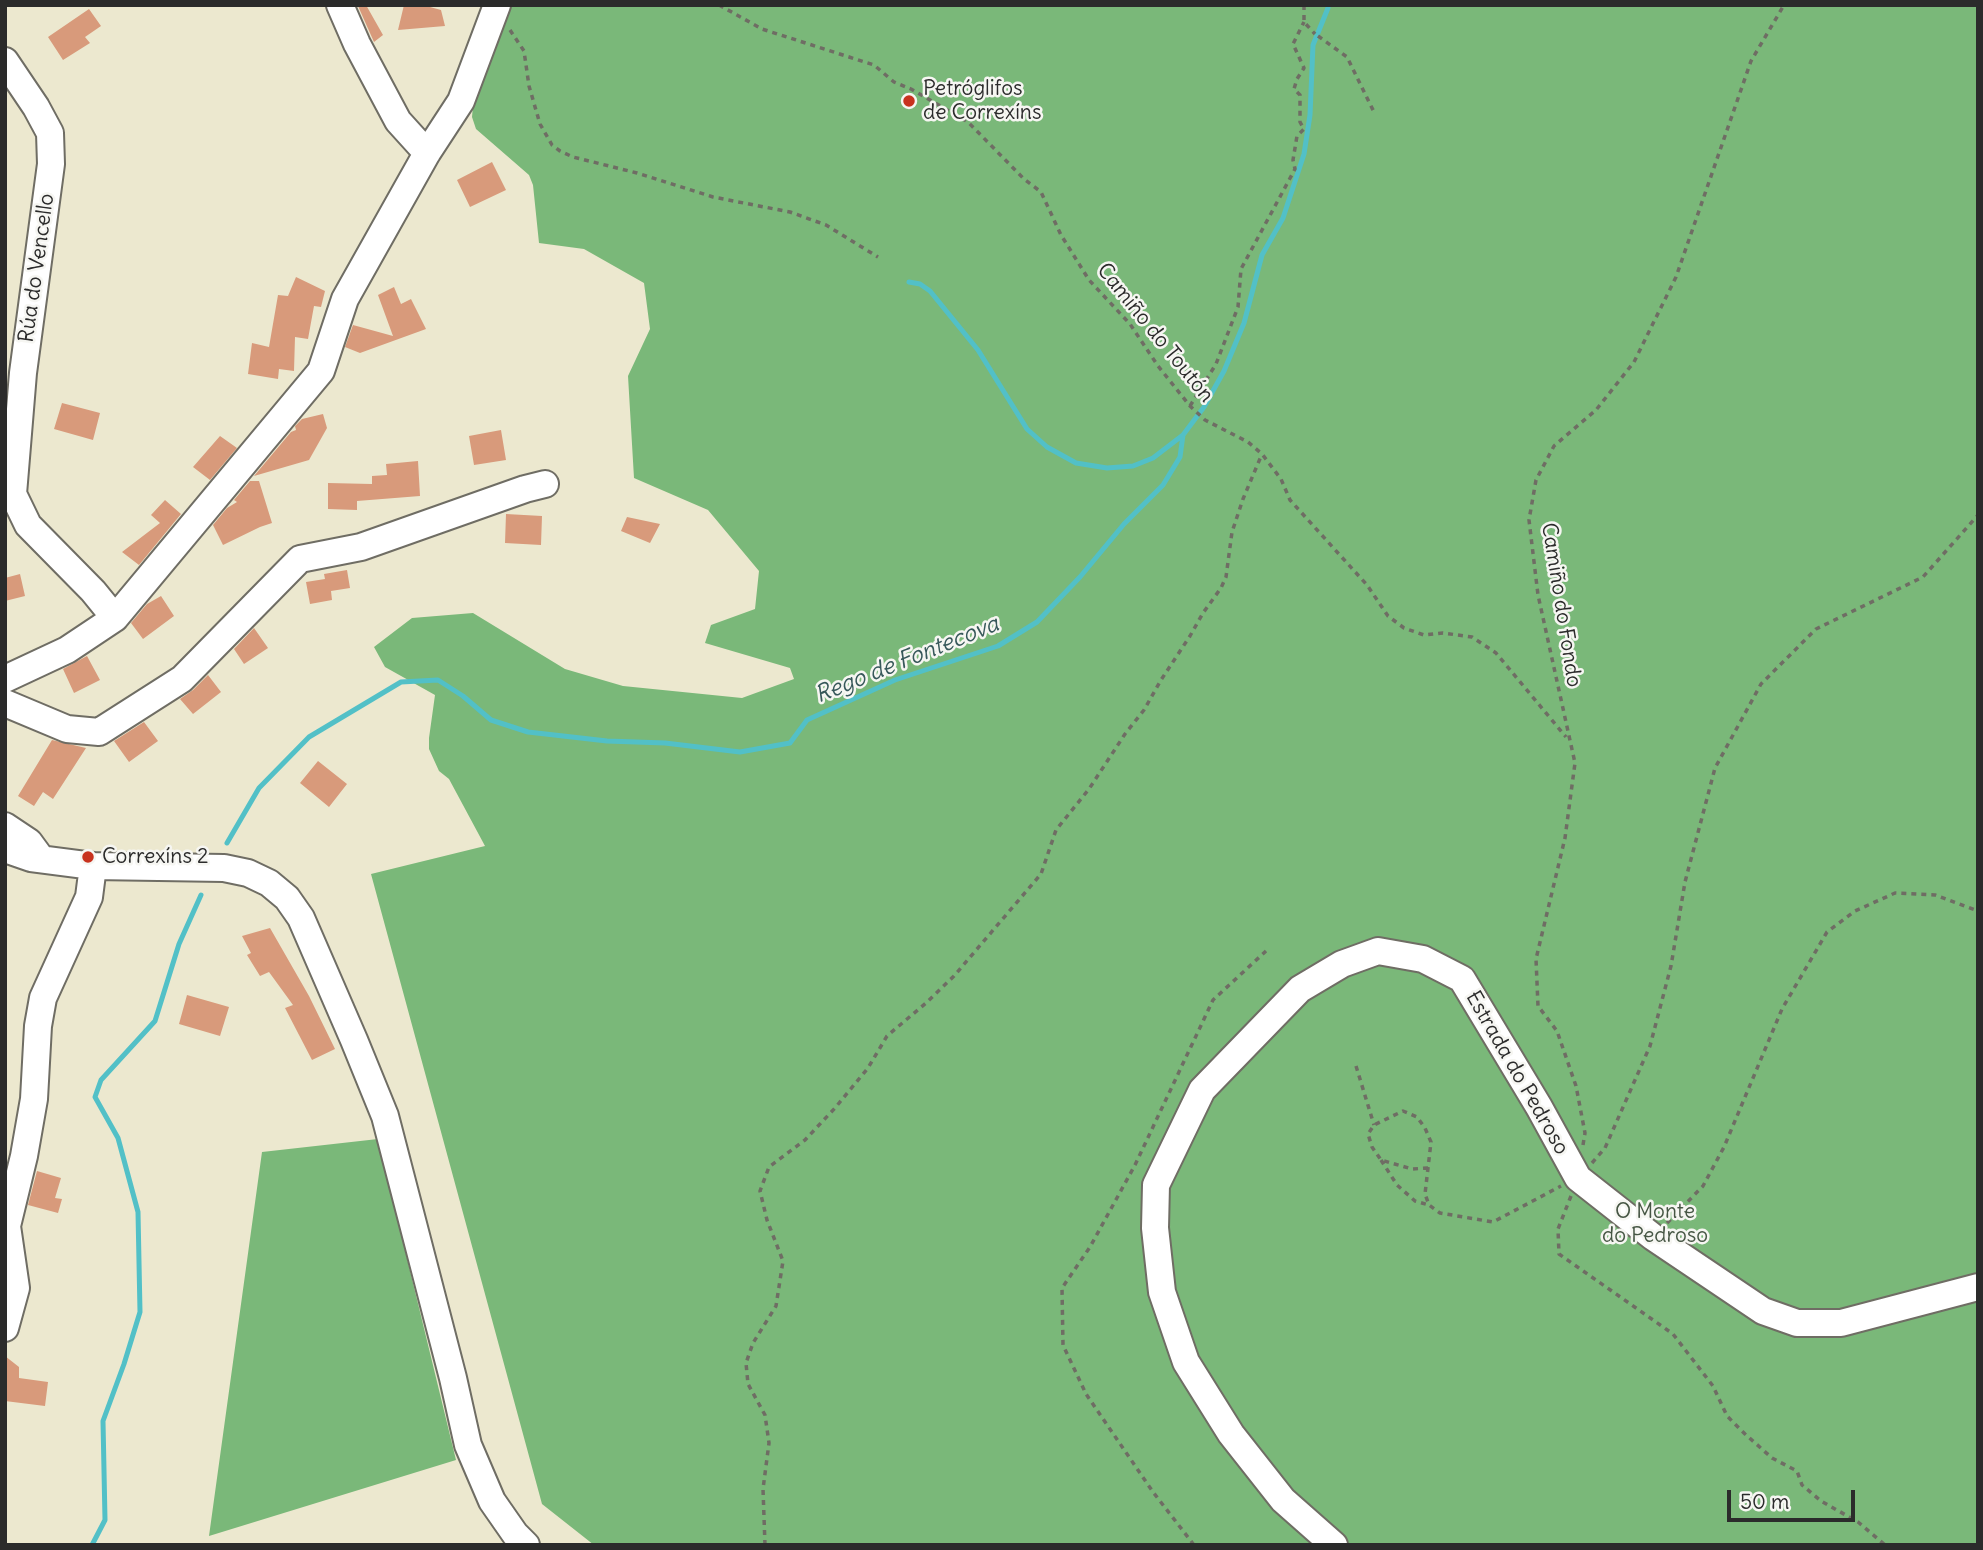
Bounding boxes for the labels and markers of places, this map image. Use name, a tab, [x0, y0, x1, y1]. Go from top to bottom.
place label: Petróglifos de Correxíns	[923, 76, 1042, 126]
marker: Petróglifos de Correxíns	[901, 93, 917, 109]
place label: Correxíns 2	[102, 844, 208, 870]
marker: Correxíns 2	[80, 849, 96, 865]

